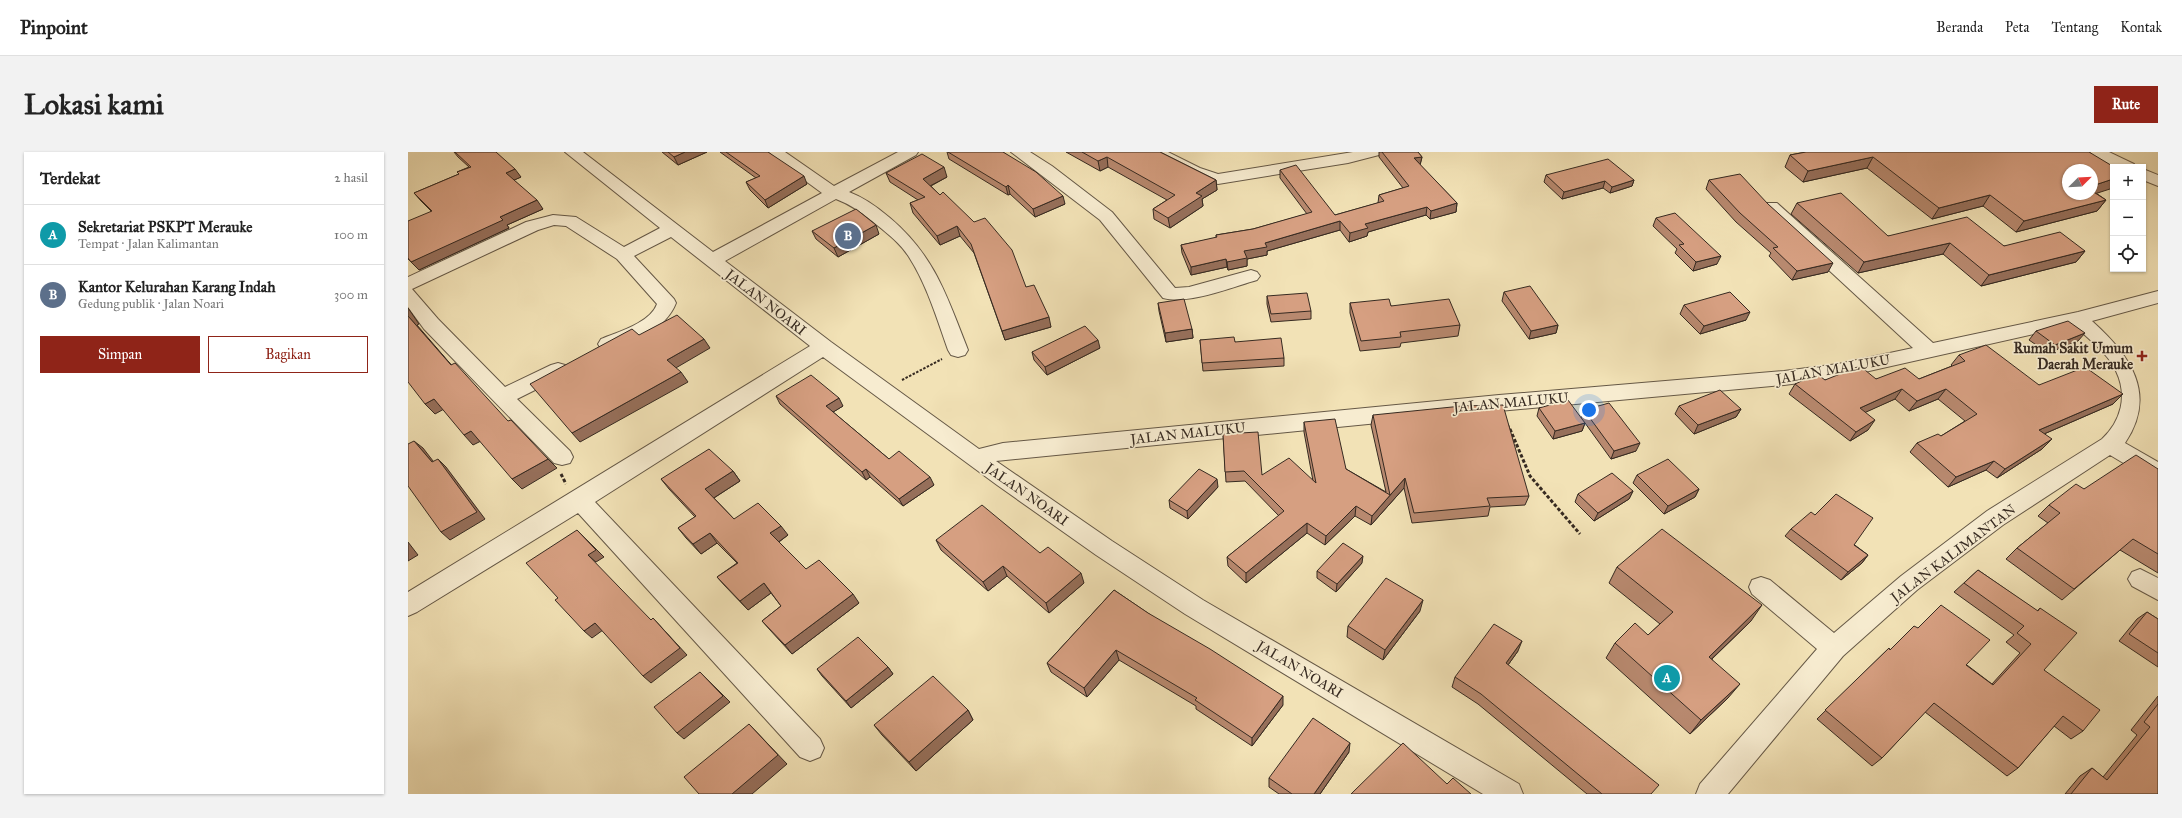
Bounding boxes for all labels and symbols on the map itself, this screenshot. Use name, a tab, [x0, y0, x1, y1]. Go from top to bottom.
north arrow	[2062, 164, 2098, 200]
pin: B	[835, 221, 861, 251]
street label: JALAN NOARI	[720, 264, 809, 340]
place label: Rumah Sakit Umum Daerah Merauke	[2014, 340, 2133, 373]
marker: Rumah Sakit Umum Daerah Merauke	[2136, 350, 2148, 362]
street label: JALAN MALUKU	[1773, 351, 1893, 389]
street label: JALAN MALUKU	[1451, 389, 1570, 417]
your location	[1579, 400, 1599, 420]
street label: JALAN MALUKU	[1128, 419, 1248, 449]
street label: JALAN NOARI	[980, 458, 1072, 530]
street label: JALAN KALIMANTAN	[1886, 501, 2020, 608]
street label: JALAN NOARI	[1251, 636, 1346, 703]
pin: A	[1654, 663, 1680, 693]

